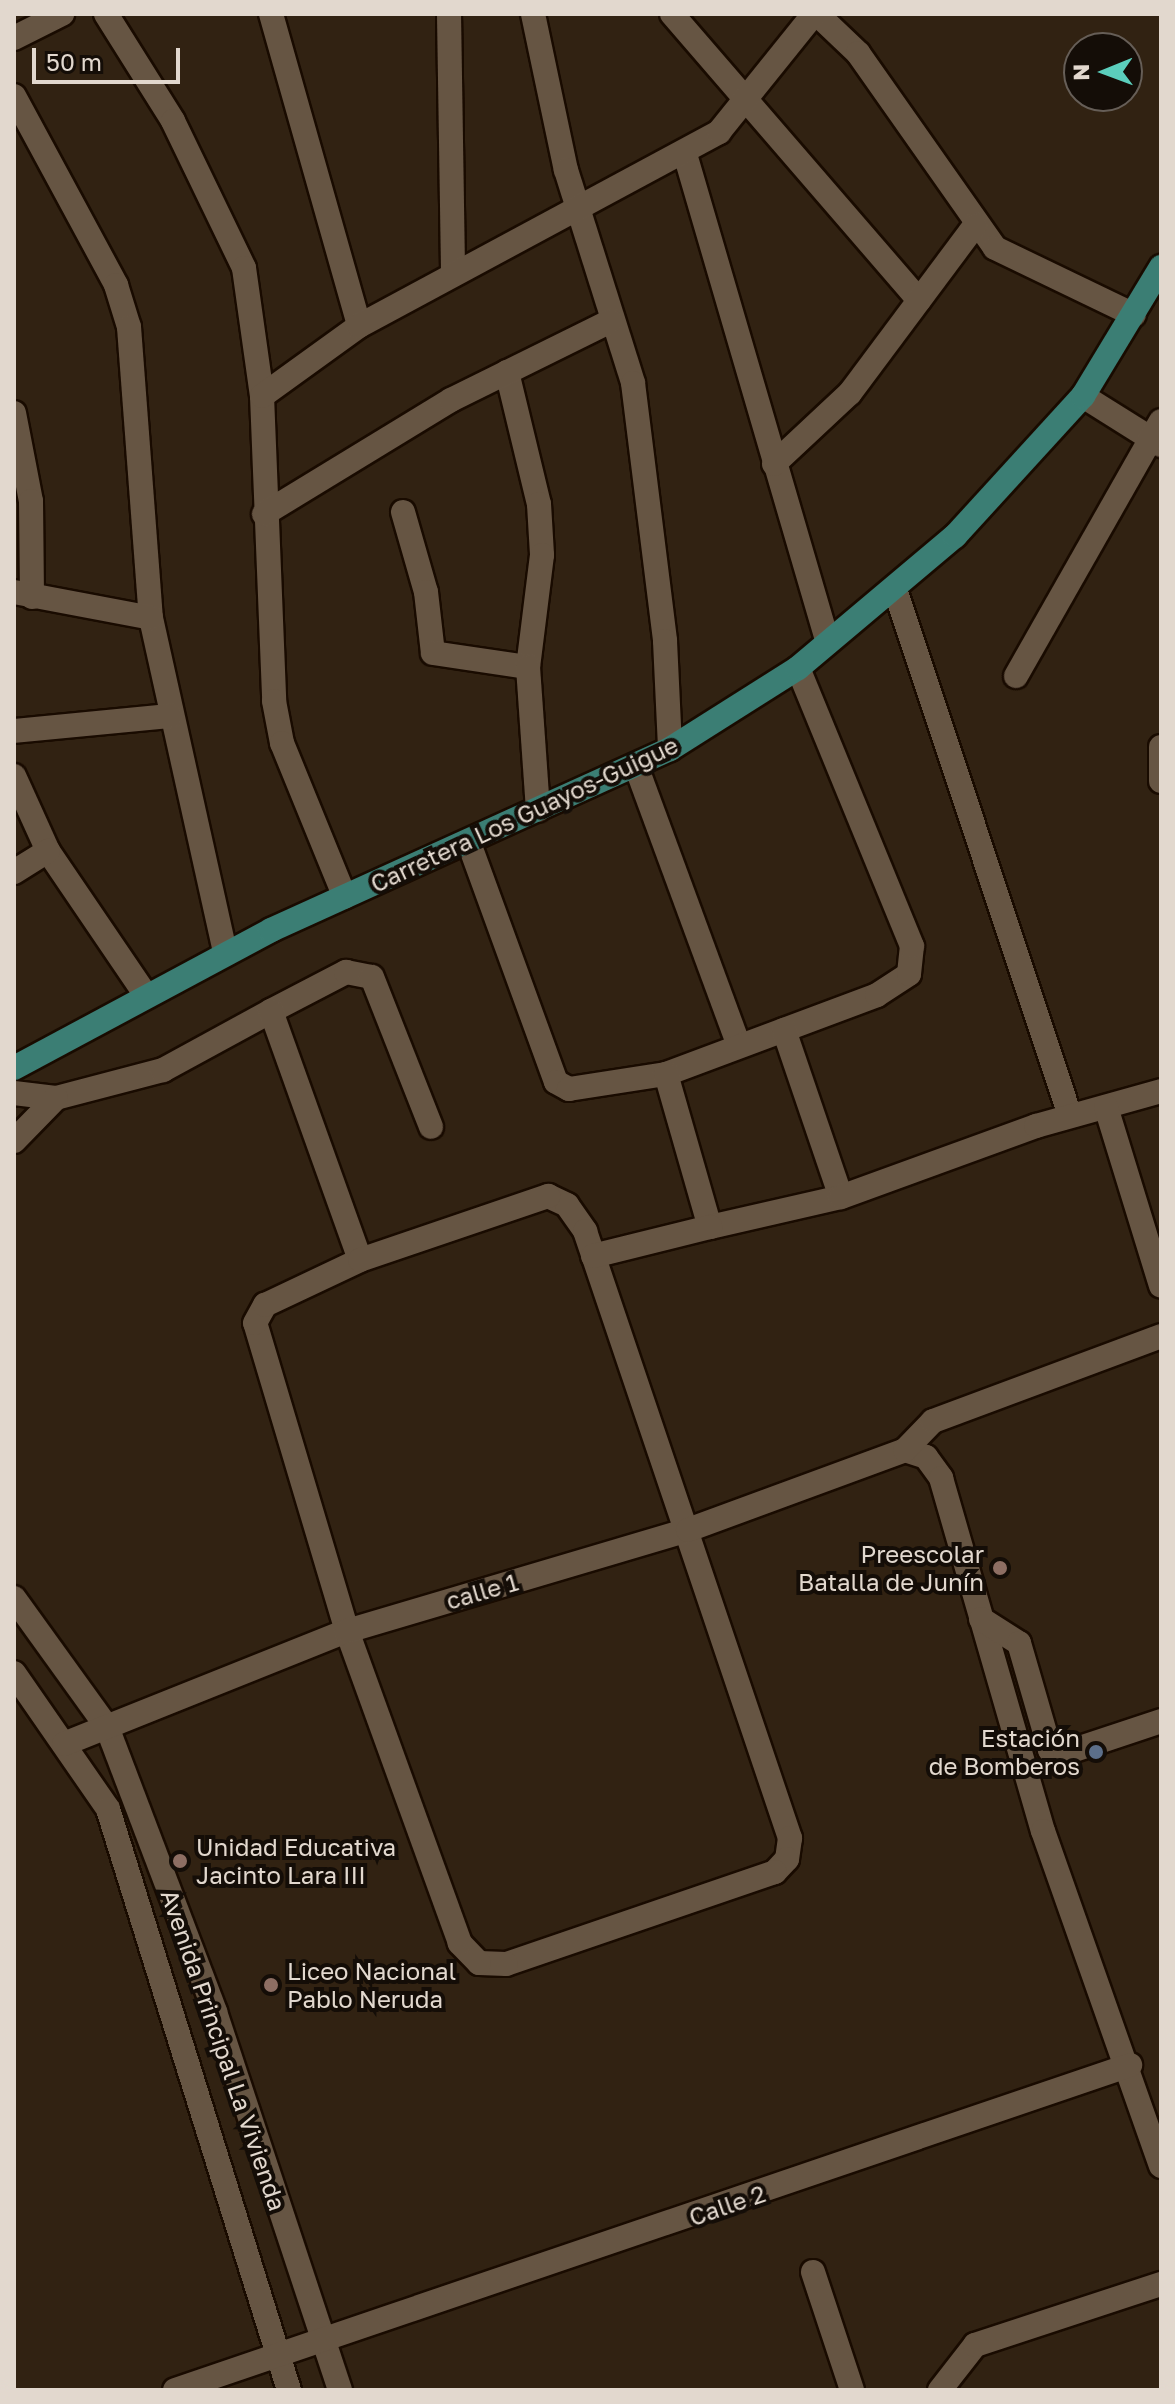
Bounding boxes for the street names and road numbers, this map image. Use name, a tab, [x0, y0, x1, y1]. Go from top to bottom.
street label: Carretera Los Guayos-Guigue	[366, 730, 682, 898]
street label: calle 1	[443, 1567, 521, 1615]
street label: Avenida Principal La Vivienda	[155, 1886, 293, 2214]
street label: Calle 2	[685, 2179, 769, 2231]

